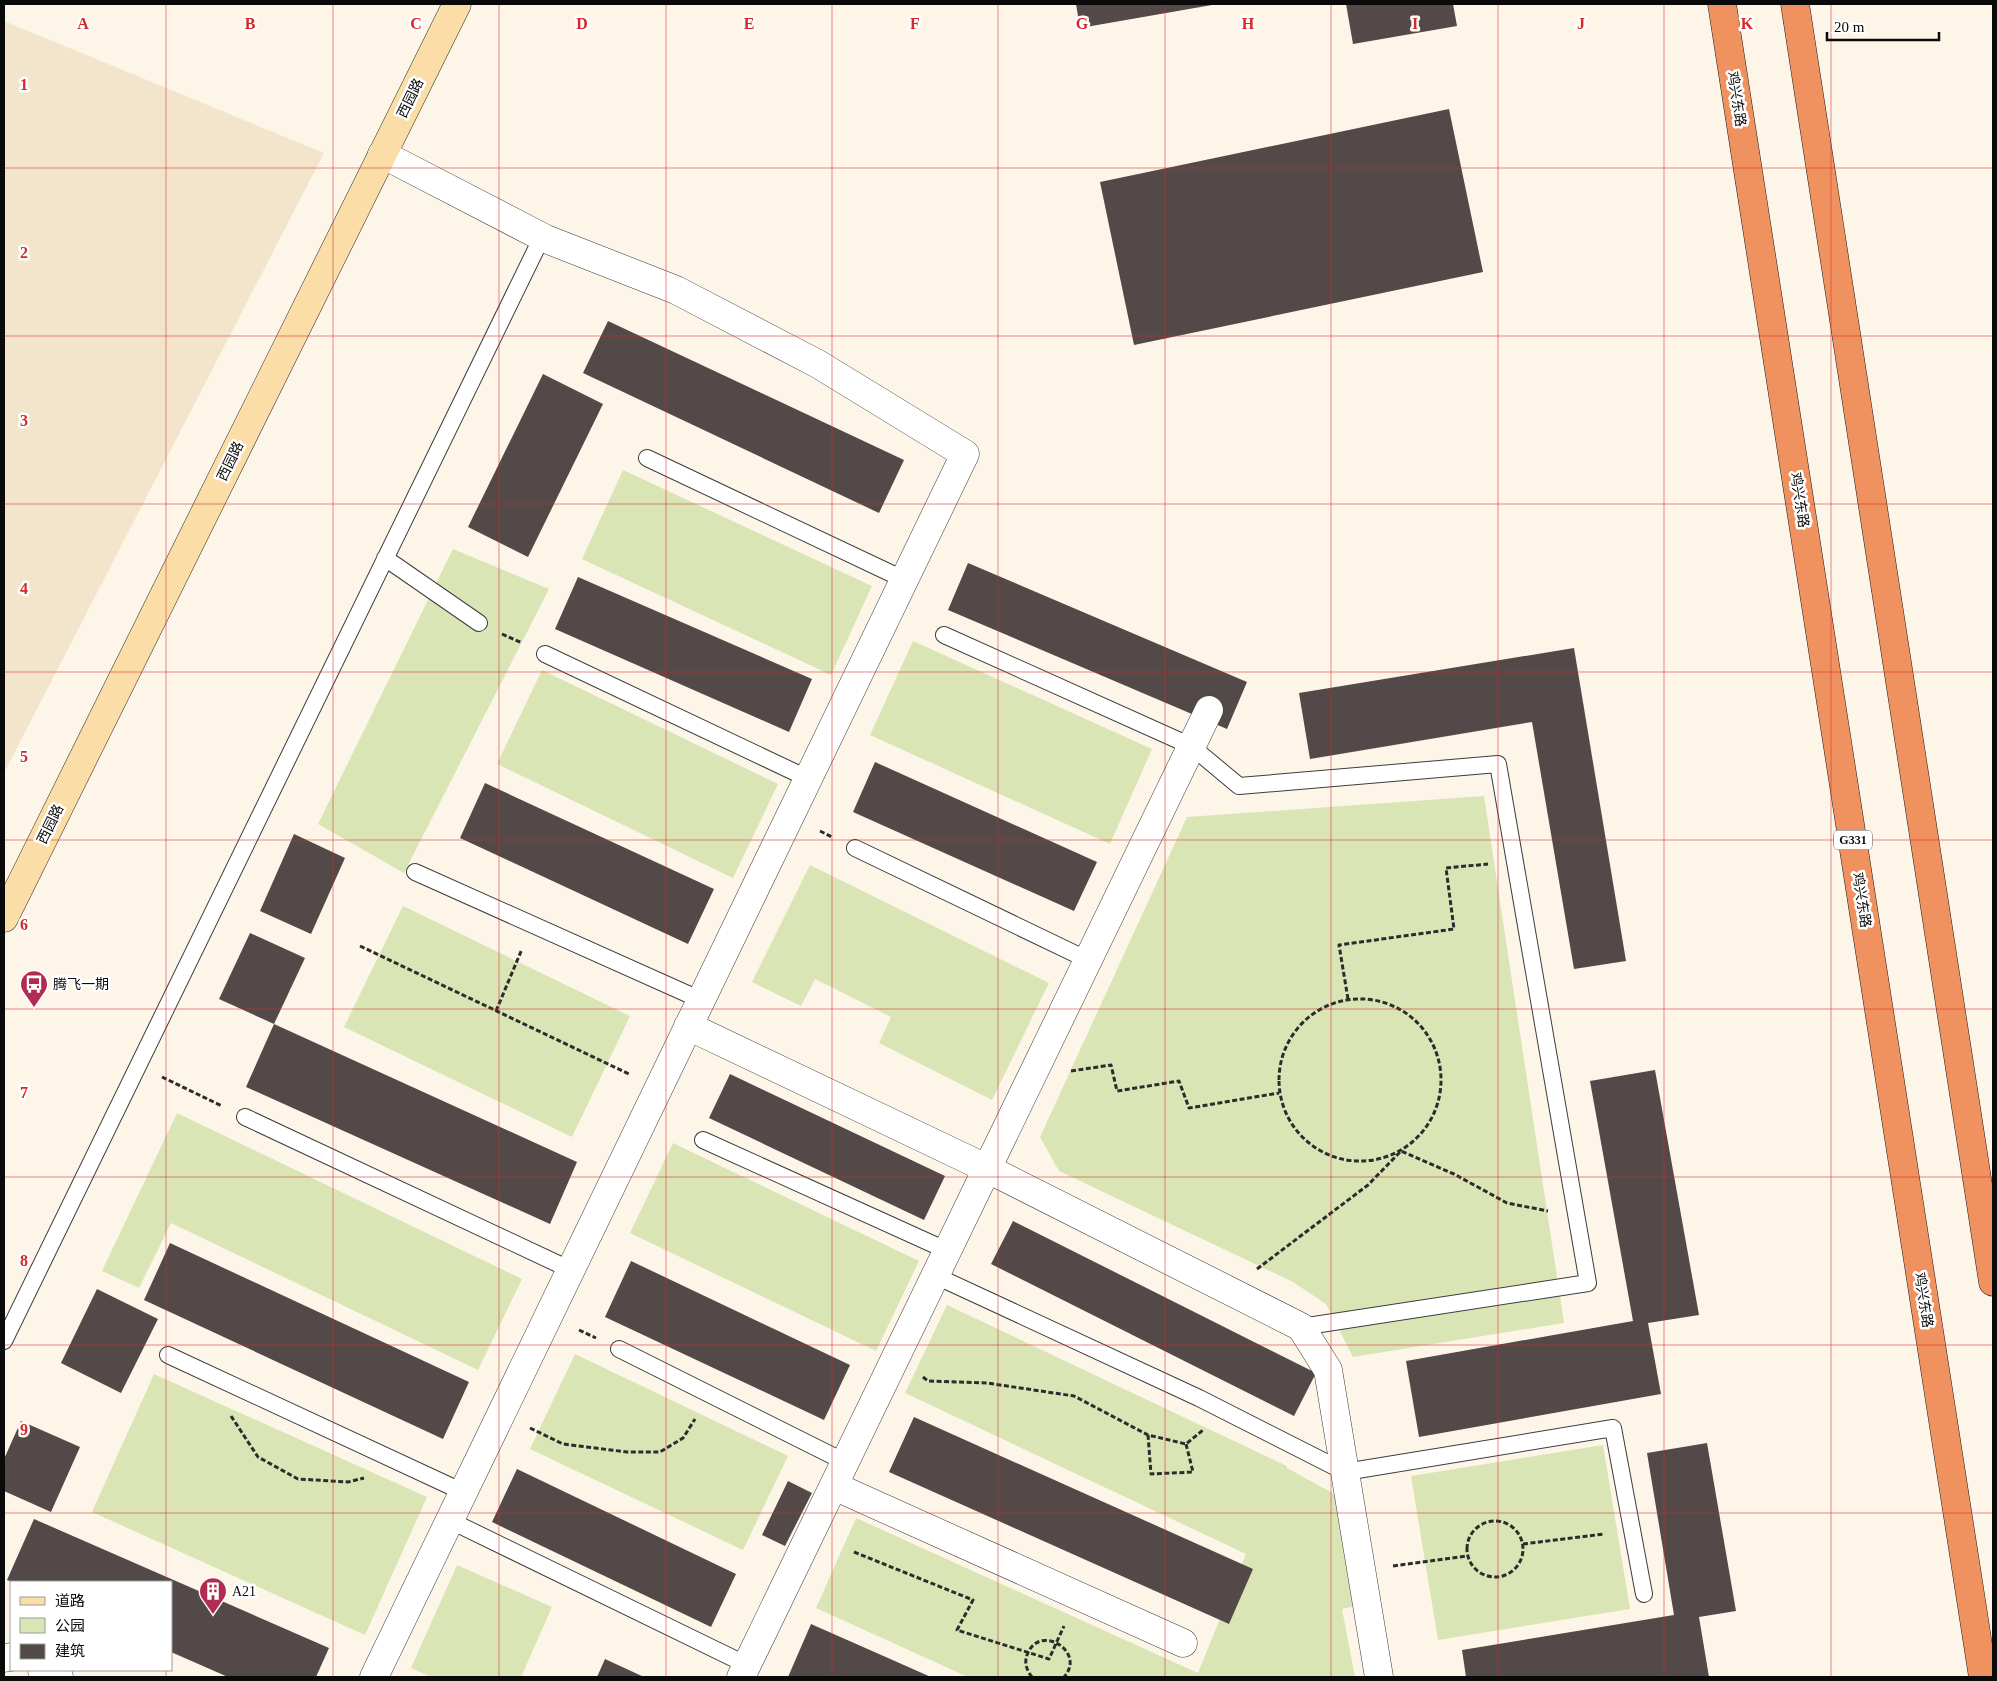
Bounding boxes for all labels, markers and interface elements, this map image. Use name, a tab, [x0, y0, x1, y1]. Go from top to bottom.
scale bar	[1827, 10, 1940, 42]
text: A	[77, 15, 89, 32]
text: B	[245, 15, 256, 32]
text: C	[410, 15, 422, 32]
text: D	[576, 15, 588, 32]
text: E	[744, 15, 754, 32]
text: F	[910, 15, 920, 32]
text: G	[1076, 15, 1089, 32]
text: H	[1242, 15, 1255, 32]
text: I	[1412, 15, 1418, 32]
text: J	[1577, 15, 1585, 32]
text: K	[1741, 15, 1754, 32]
text: 20 m	[1834, 19, 1865, 35]
street label: 鸡兴东路	[1725, 70, 1748, 128]
text: 1	[20, 76, 28, 93]
street label: 西园路	[395, 76, 426, 120]
text: 2	[20, 244, 28, 261]
text: 3	[20, 412, 28, 429]
street label: 西园路	[215, 439, 246, 483]
street label: 鸡兴东路	[1788, 471, 1811, 529]
text: 4	[20, 580, 28, 597]
text: 5	[20, 748, 28, 765]
street label: 西园路	[35, 802, 66, 846]
road number: G331	[1834, 830, 1872, 850]
street label: 鸡兴东路	[1850, 871, 1873, 929]
text: 6	[20, 916, 28, 933]
bus stop icon: 腾飞一期	[19, 969, 49, 1008]
place label: 腾飞一期	[53, 977, 109, 992]
text: 7	[20, 1084, 28, 1101]
text: 8	[20, 1252, 28, 1269]
street label: 鸡兴东路	[1912, 1271, 1935, 1329]
text: 9	[20, 1421, 28, 1438]
building icon: A21	[198, 1576, 228, 1615]
legend	[10, 1581, 172, 1671]
place label: A21	[232, 1584, 256, 1599]
text: 道路	[55, 1593, 85, 1609]
text: 公园	[55, 1618, 85, 1634]
text: 建筑	[55, 1643, 85, 1659]

